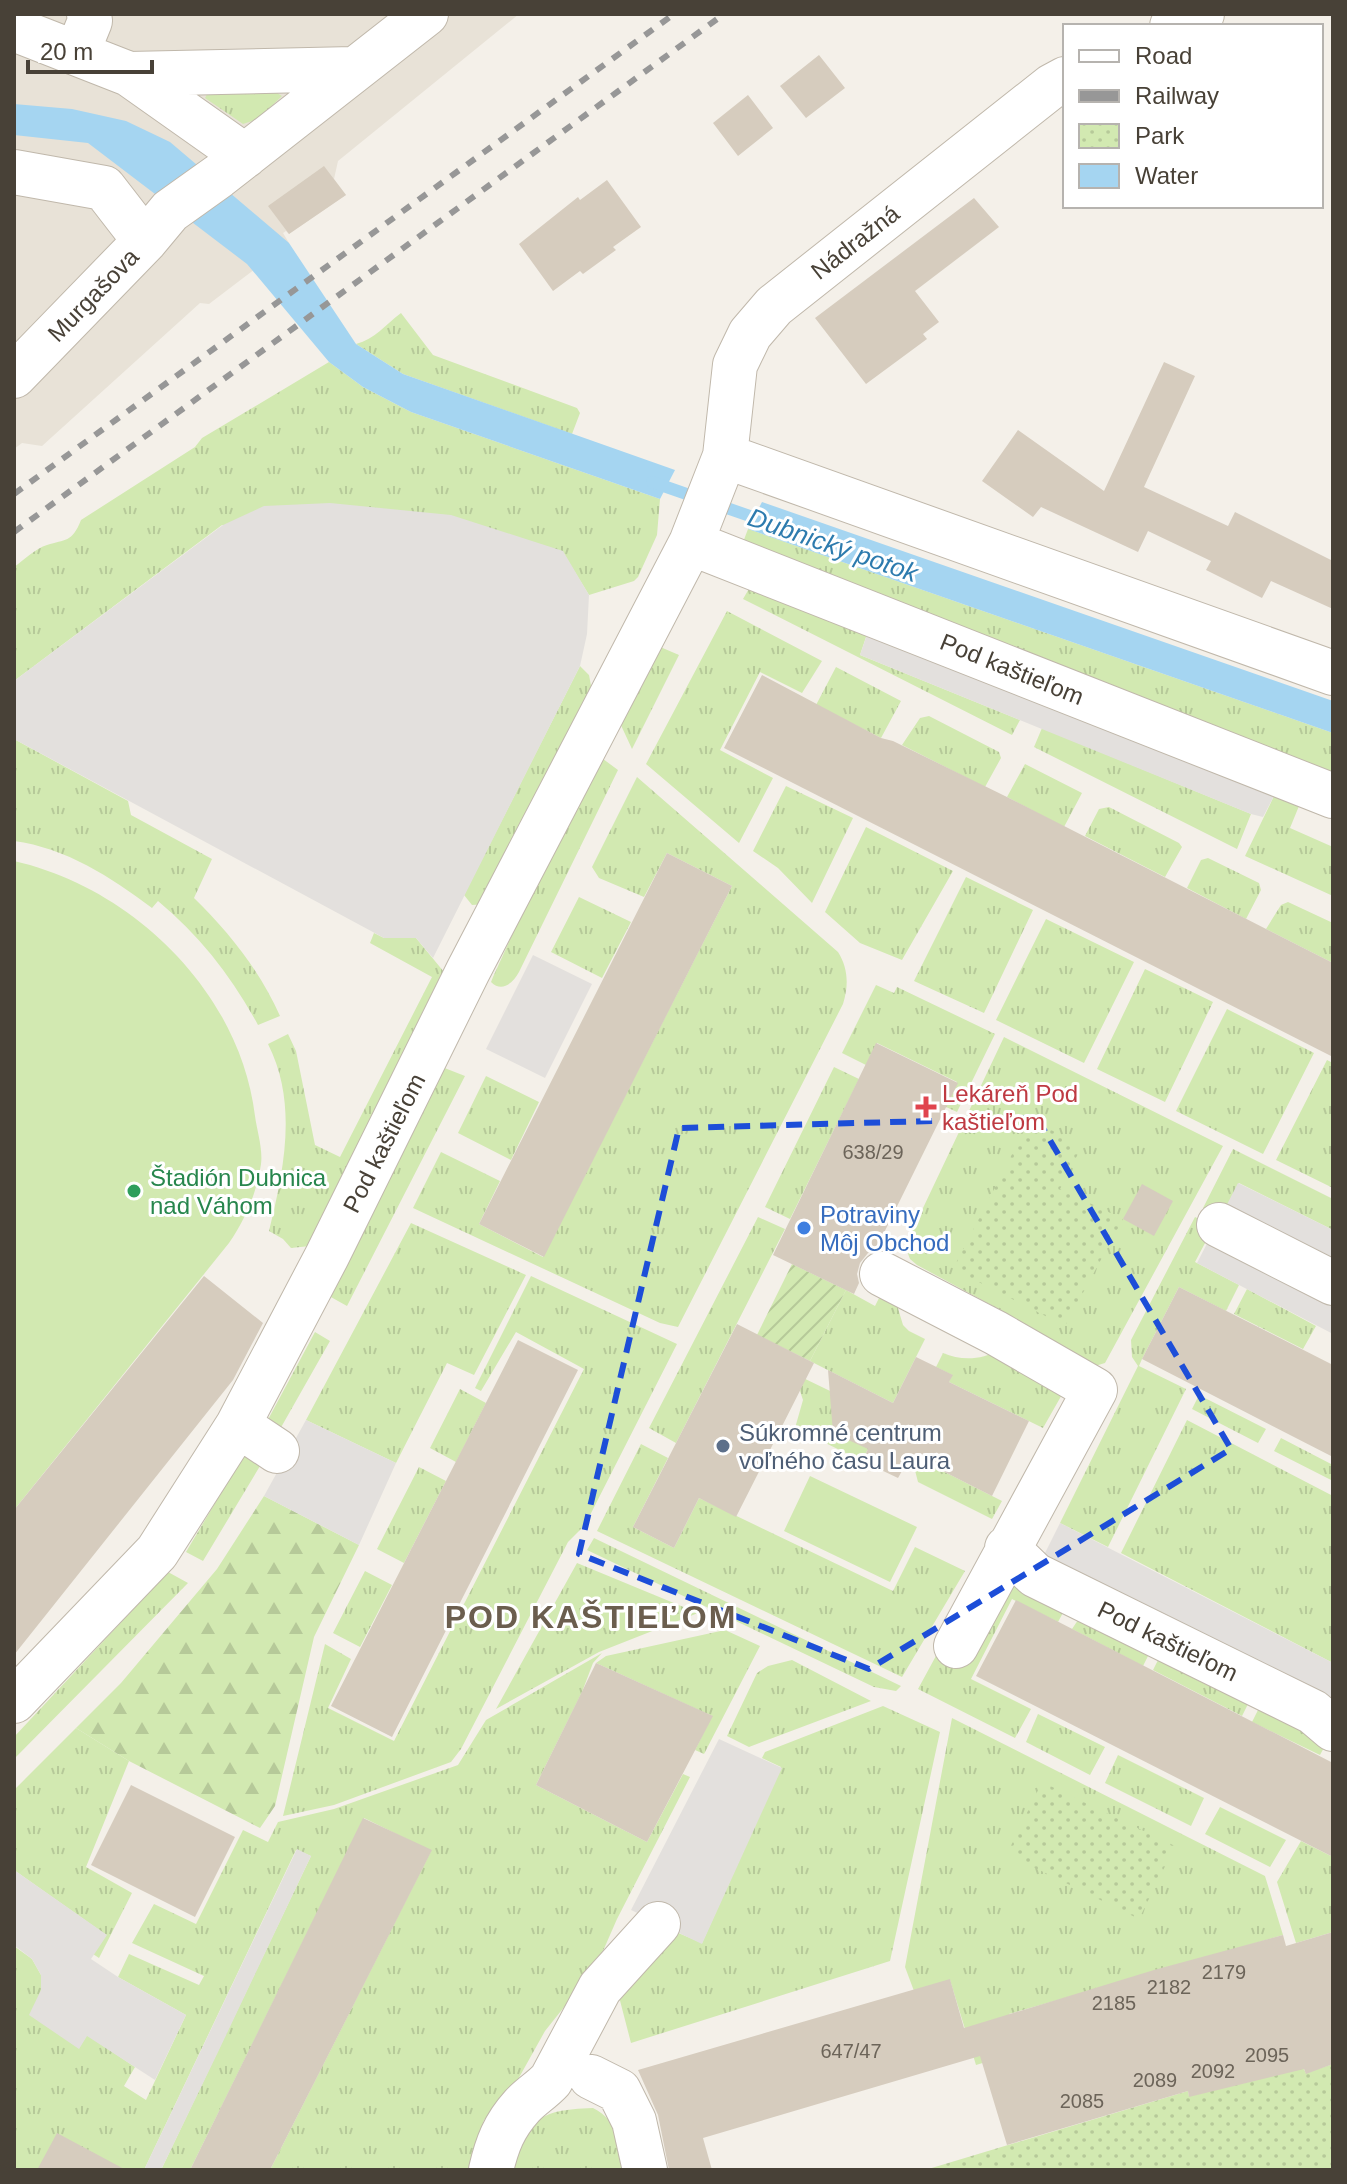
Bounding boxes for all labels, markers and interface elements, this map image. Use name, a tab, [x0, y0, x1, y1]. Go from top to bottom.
scale bar	[28, 24, 152, 74]
legend	[1063, 24, 1323, 208]
text: 20 m	[40, 38, 93, 65]
text: Road	[1135, 42, 1192, 69]
text: Railway	[1135, 82, 1219, 109]
text: Park	[1135, 122, 1185, 149]
text: Water	[1135, 162, 1198, 189]
street label: Nádražná	[806, 199, 905, 285]
street label: Murgašova	[42, 242, 144, 347]
water label: Dubnický potok	[744, 502, 924, 589]
street label: Pod kaštieľom	[936, 628, 1088, 710]
street label: Pod kaštieľom	[337, 1069, 431, 1217]
place label: Lekáreň Pod kaštieľom	[942, 1080, 1078, 1135]
marker: Lekáreň Pod kaštieľom	[917, 1098, 935, 1116]
house number: 638/29	[842, 1141, 904, 1163]
place label: Štadión Dubnica nad Váhom	[150, 1164, 327, 1219]
marker: Štadión Dubnica nad Váhom	[125, 1182, 143, 1200]
place label: Potraviny Môj Obchod	[820, 1201, 949, 1256]
marker: Potraviny Môj Obchod	[795, 1219, 813, 1237]
place label: Súkromné centrum voľného času Laura	[739, 1419, 951, 1474]
marker: Súkromné centrum voľného času Laura	[714, 1437, 732, 1455]
street label: Pod kaštieľom	[1094, 1595, 1242, 1687]
district label: POD KAŠTIEĽOM	[445, 1599, 737, 1635]
house number: 2179	[1202, 1961, 1246, 1983]
house number: 2182	[1147, 1976, 1191, 1998]
house number: 2185	[1092, 1992, 1136, 2014]
house number: 647/47	[820, 2040, 882, 2062]
house number: 2095	[1245, 2044, 1289, 2066]
house number: 2092	[1191, 2060, 1235, 2082]
house number: 2089	[1133, 2069, 1177, 2091]
house number: 2085	[1060, 2090, 1104, 2112]

